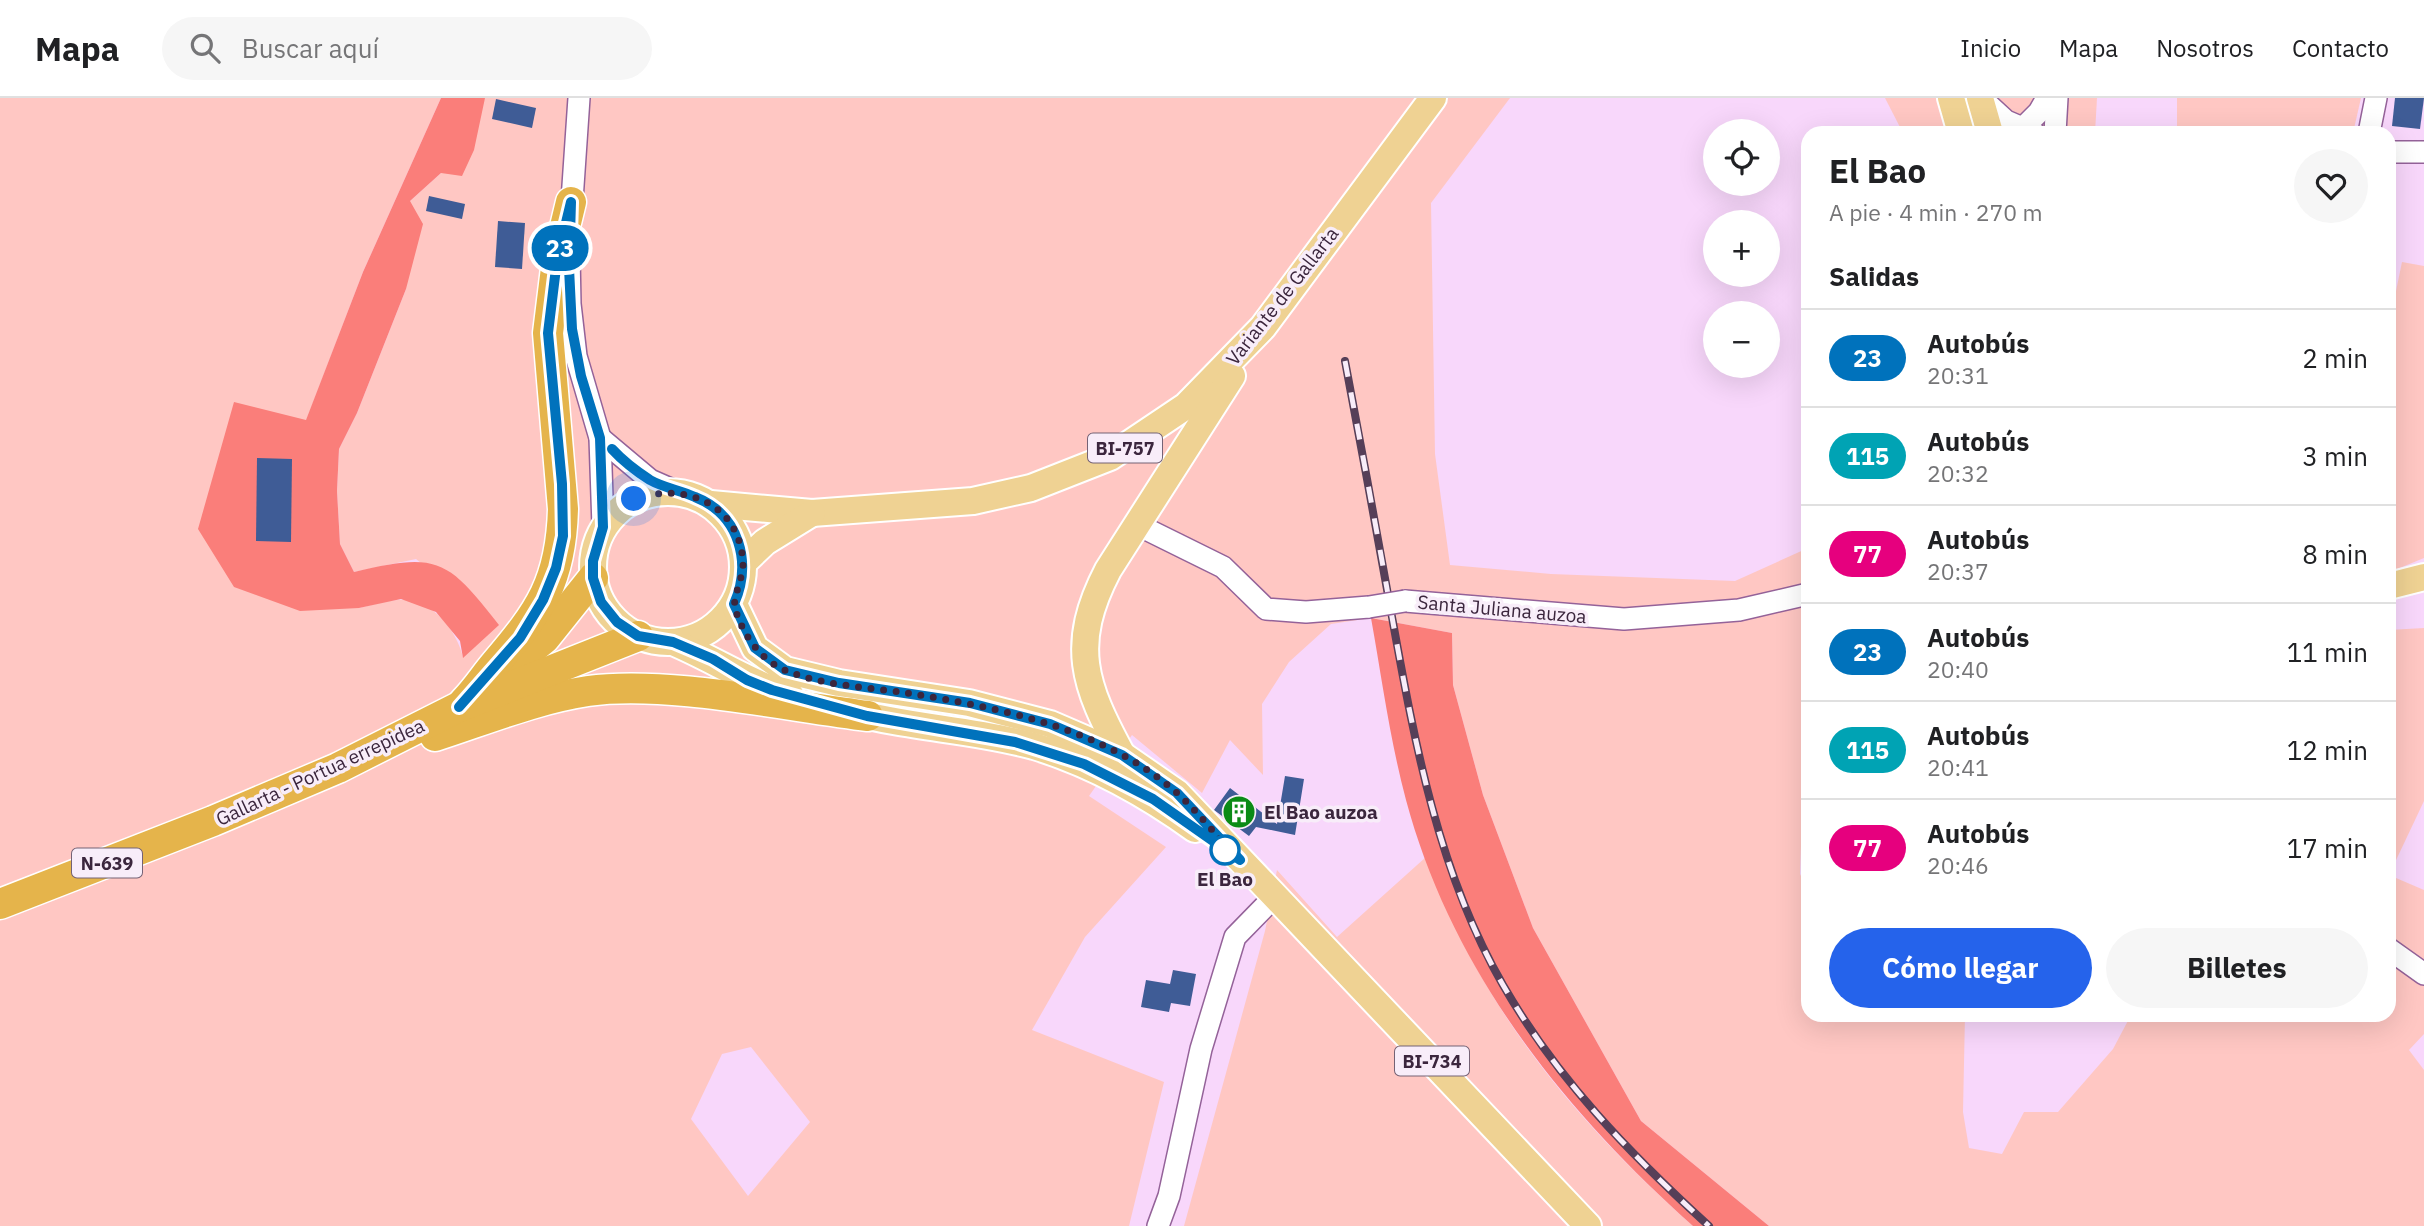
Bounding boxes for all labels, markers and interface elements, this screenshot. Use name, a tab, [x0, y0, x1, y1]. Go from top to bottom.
search box	[162, 17, 652, 80]
text: Mapa	[35, 27, 120, 70]
icon: search	[186, 29, 224, 67]
text: Buscar aquí	[242, 31, 379, 65]
text: Inicio	[1960, 32, 2021, 64]
text: Mapa	[2059, 32, 2118, 64]
text: Nosotros	[2156, 32, 2254, 64]
text: Contacto	[2292, 32, 2389, 64]
map controls	[1703, 119, 1780, 378]
button: locate	[1703, 119, 1780, 196]
text: El Bao	[1829, 149, 1926, 192]
button: heart	[2294, 149, 2368, 223]
text: A pie · 4 min · 270 m	[1829, 197, 2043, 227]
button: +	[1703, 210, 1780, 287]
street label: Variante de Gallarta	[1221, 222, 1343, 370]
line badge: 23	[528, 225, 592, 271]
text: 23	[546, 232, 574, 264]
text: Salidas	[1829, 259, 1919, 293]
button: −	[1703, 301, 1780, 378]
text: Autobús	[1927, 326, 2029, 360]
text: 2 min	[2302, 341, 2368, 375]
text: 23	[1853, 342, 1882, 374]
text: 20:31	[1927, 360, 1989, 390]
text: Autobús	[1927, 424, 2029, 458]
road number: BI-757	[1088, 434, 1162, 462]
text: 3 min	[2302, 439, 2368, 473]
text: 115	[1846, 440, 1889, 472]
text: 20:32	[1927, 458, 1989, 488]
your location	[616, 481, 651, 516]
text: Autobús	[1927, 522, 2029, 556]
text: 8 min	[2302, 537, 2368, 571]
text: 77	[1853, 538, 1882, 570]
text: 20:37	[1927, 556, 1989, 586]
street label: Santa Juliana auzoa	[1416, 590, 1588, 628]
text: Autobús	[1927, 620, 2029, 654]
text: 11 min	[2287, 635, 2368, 669]
text: 23	[1853, 636, 1882, 668]
text: 20:40	[1927, 654, 1989, 684]
street label: Gallarta - Portua errepidea	[212, 713, 428, 831]
text: Autobús	[1927, 718, 2029, 752]
text: 12 min	[2287, 733, 2368, 767]
text: 115	[1846, 734, 1889, 766]
text: 20:41	[1927, 752, 1989, 782]
building icon: El Bao auzoa	[1220, 793, 1258, 831]
place label: El Bao auzoa	[1264, 800, 1378, 824]
text: Autobús	[1927, 816, 2029, 850]
text: 17 min	[2287, 831, 2368, 865]
text: 77	[1853, 832, 1882, 864]
marker: El Bao	[1210, 835, 1240, 865]
road number: N-639	[72, 848, 142, 878]
text: 20:46	[1927, 850, 1989, 880]
place label: El Bao	[1197, 867, 1253, 891]
button: Cómo llegar	[1829, 928, 2092, 1008]
button: Billetes	[2106, 928, 2368, 1008]
road number: BI-734	[1395, 1046, 1469, 1076]

